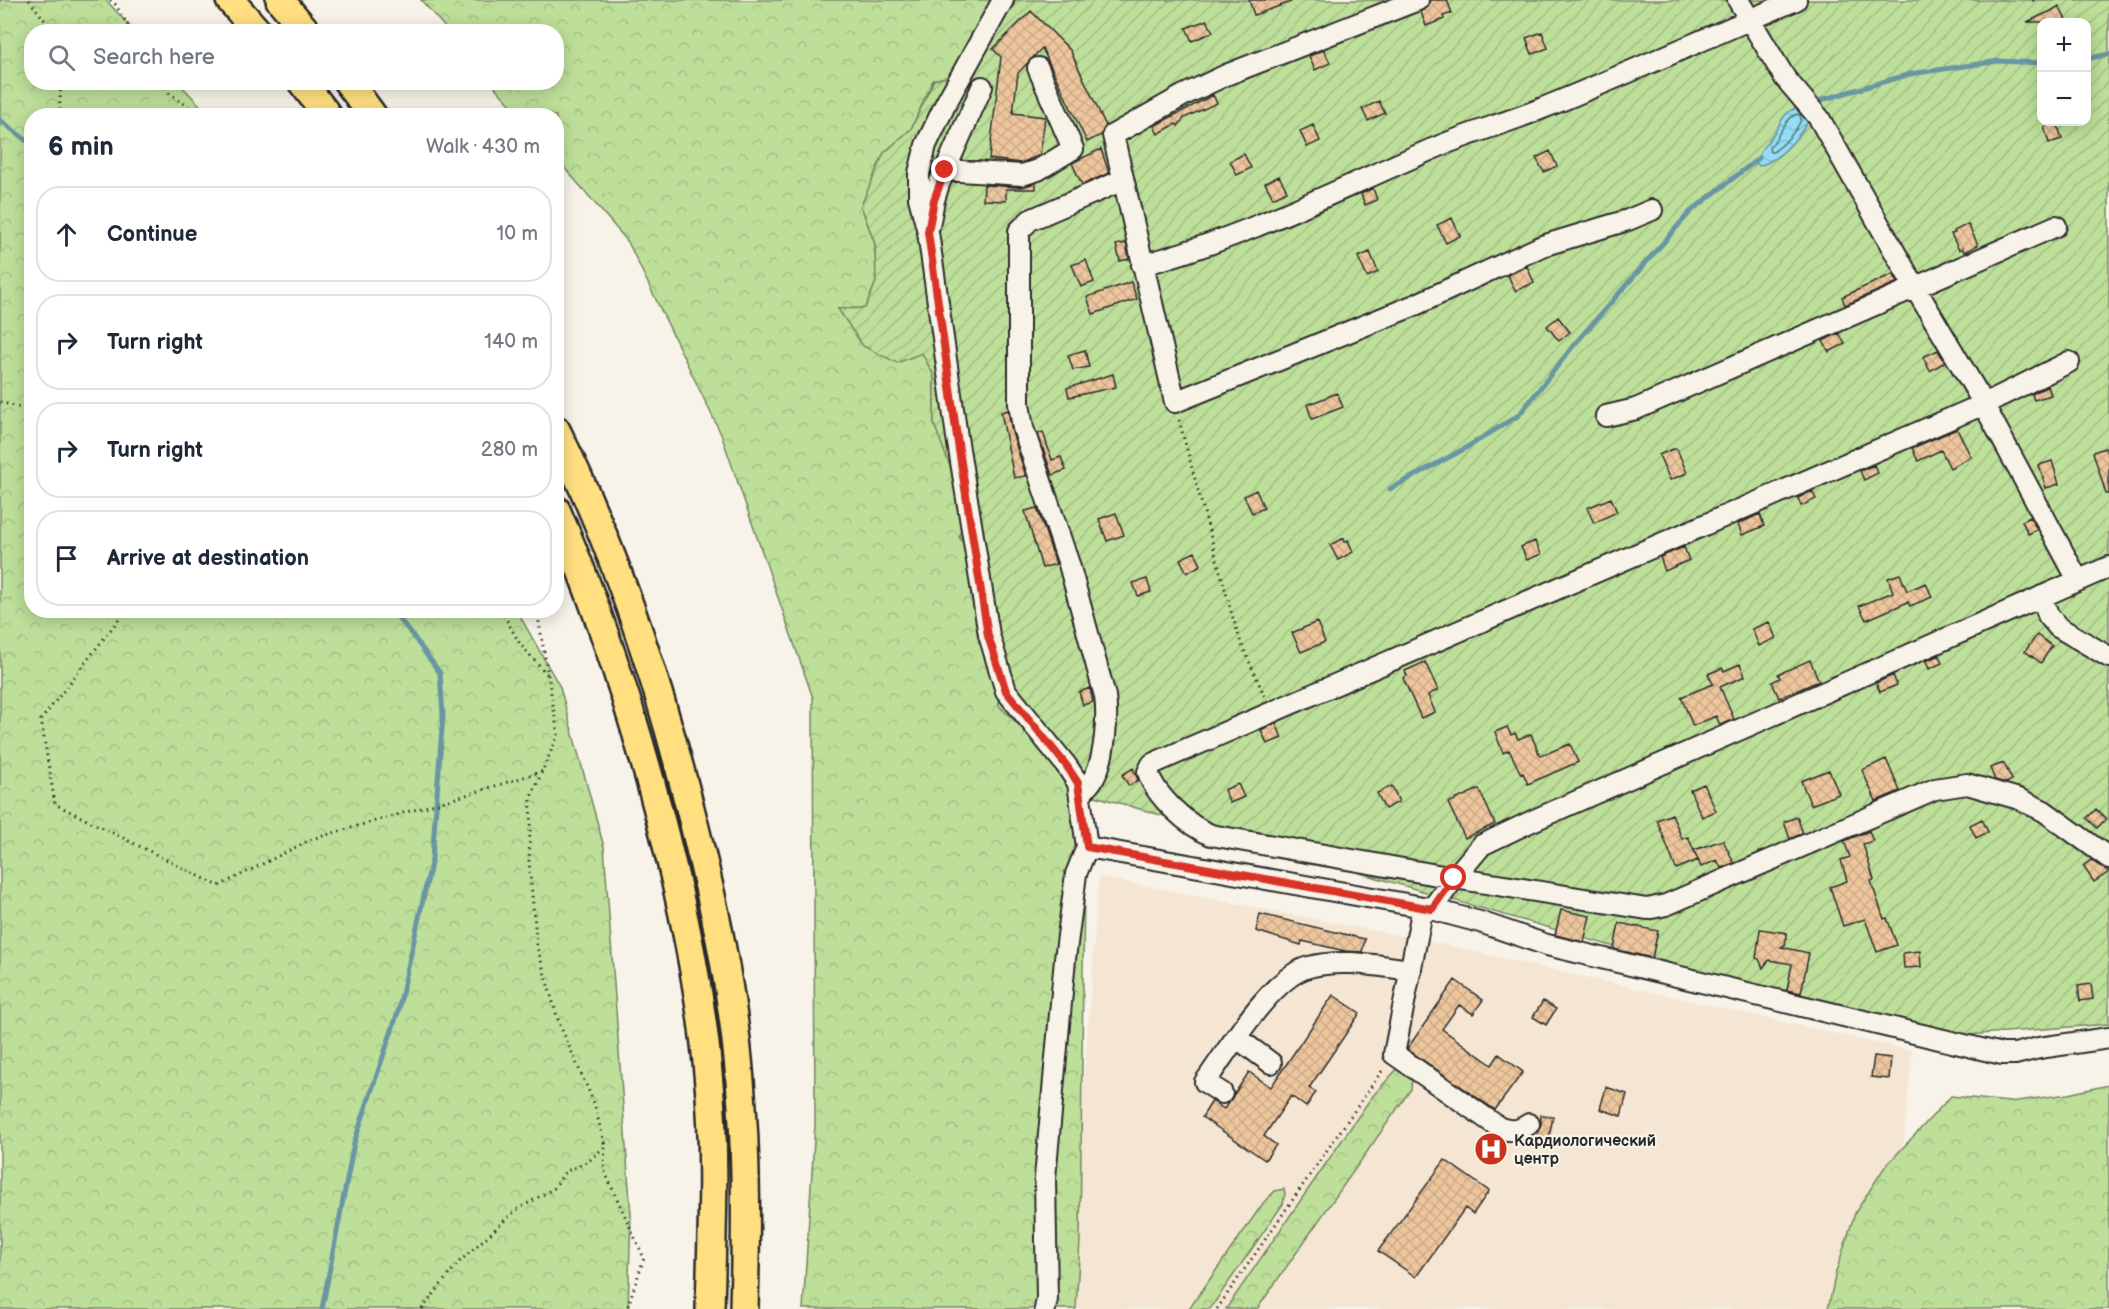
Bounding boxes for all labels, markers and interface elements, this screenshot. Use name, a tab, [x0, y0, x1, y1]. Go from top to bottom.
map controls	[2037, 18, 2091, 126]
button: +	[2037, 18, 2091, 72]
search box	[24, 24, 564, 90]
icon: search	[45, 41, 78, 74]
text: Search here	[93, 44, 215, 71]
button: −	[2037, 72, 2091, 126]
text: 6 min	[48, 132, 114, 163]
text: Walk · 430 m	[426, 135, 540, 159]
route end	[931, 156, 957, 182]
icon: ahead	[50, 218, 83, 251]
text: Continue	[107, 221, 197, 248]
text: 10 m	[497, 222, 538, 246]
icon: right	[50, 326, 83, 359]
text: Turn right	[107, 329, 203, 356]
text: 140 m	[484, 330, 538, 354]
icon: right	[50, 434, 83, 467]
text: Turn right	[107, 437, 203, 464]
text: 280 m	[481, 438, 538, 462]
icon: arrive	[50, 542, 83, 575]
text: Arrive at destination	[107, 545, 309, 572]
route start	[1440, 864, 1466, 890]
hospital icon: Кардиологический центр	[1473, 1131, 1509, 1167]
place label: Кардиологический центр	[1514, 1132, 1656, 1169]

